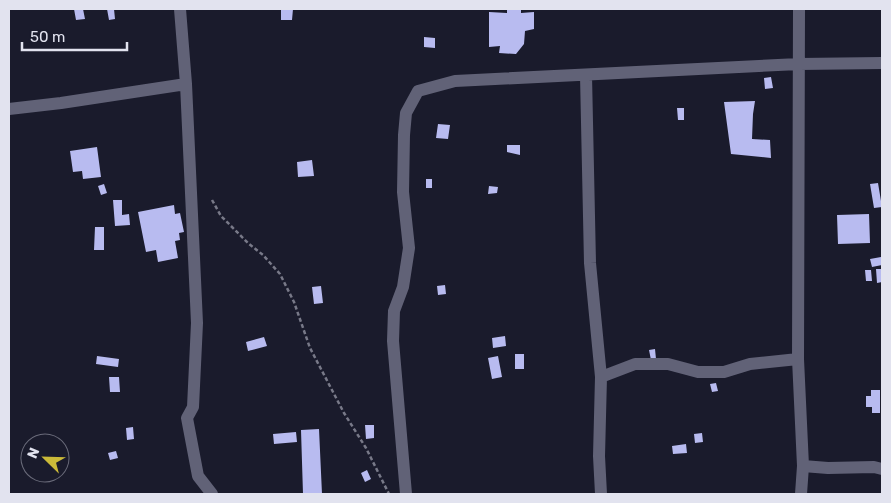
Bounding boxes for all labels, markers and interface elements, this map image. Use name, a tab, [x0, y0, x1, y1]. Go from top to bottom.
scale bar	[22, 20, 128, 52]
text: 50 m	[30, 28, 65, 46]
north arrow	[20, 433, 70, 483]
text: N	[24, 445, 43, 461]

